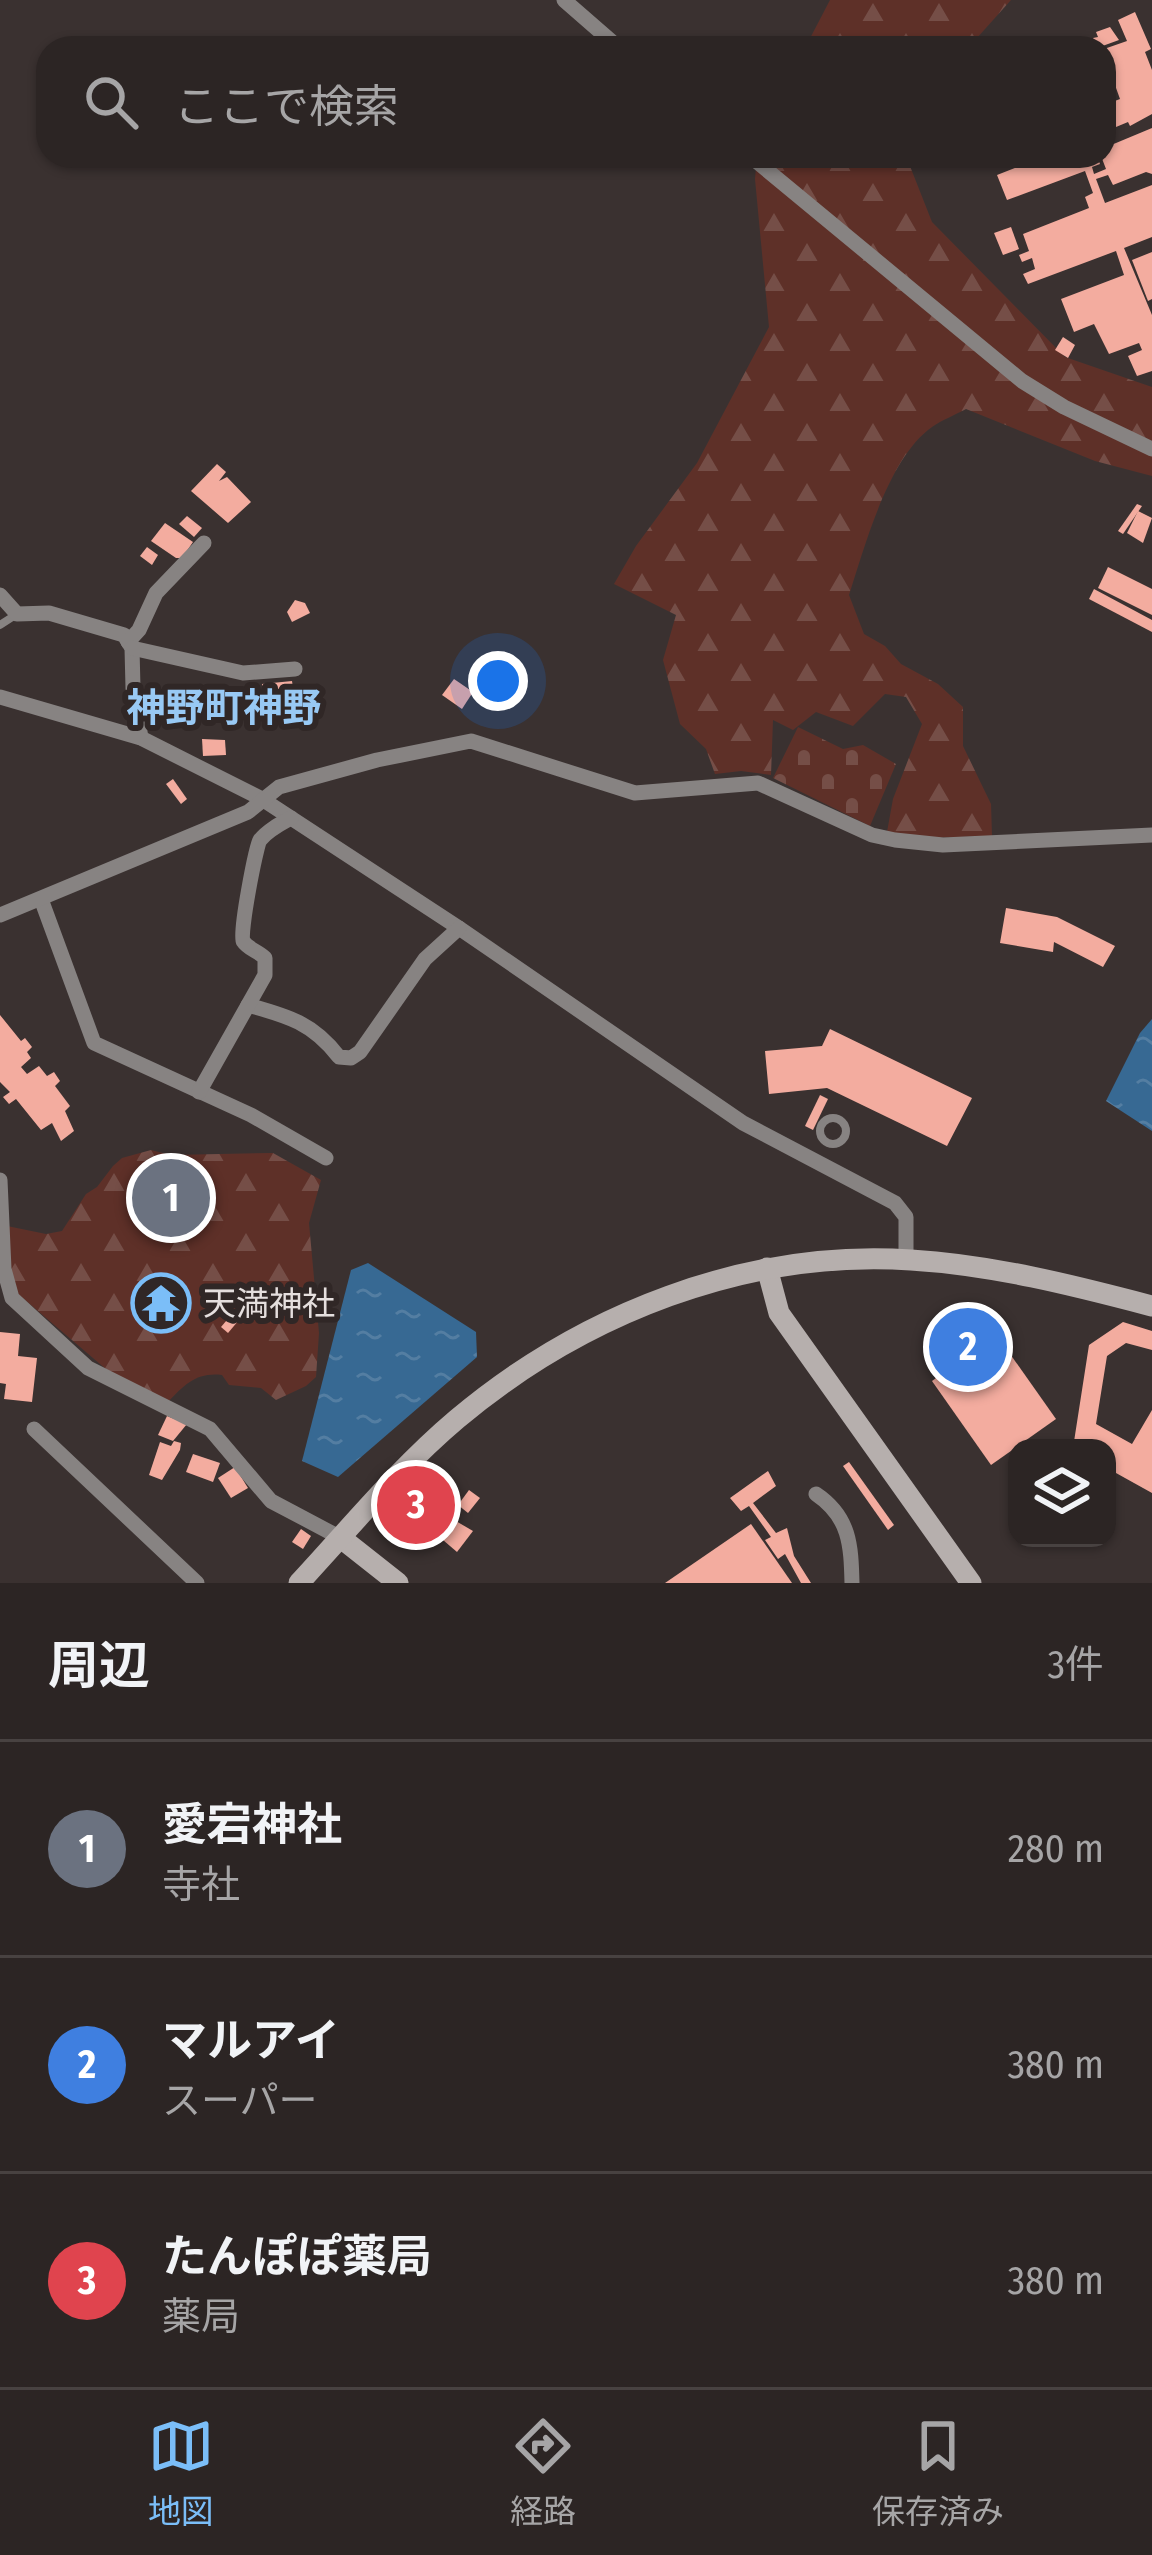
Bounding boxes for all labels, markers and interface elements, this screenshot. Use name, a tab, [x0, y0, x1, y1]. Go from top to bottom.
search box	[36, 36, 1116, 168]
icon: search	[78, 69, 144, 135]
text: ここで検索	[174, 80, 399, 134]
your location	[468, 651, 528, 711]
district label: 神野町神野	[126, 685, 322, 731]
pin: 1	[132, 1153, 210, 1243]
temple icon: 天満神社	[130, 1272, 192, 1334]
place label: 天満神社	[203, 1284, 335, 1324]
pin: 2	[929, 1302, 1007, 1392]
map controls	[1008, 1439, 1116, 1547]
button: layers	[1008, 1439, 1116, 1547]
pin: 3	[377, 1460, 455, 1550]
text: 周辺	[48, 1635, 150, 1697]
text: 3件	[1047, 1642, 1104, 1688]
text: 愛宕神社	[162, 1798, 342, 1852]
text: 1	[79, 1826, 95, 1872]
text: 280 m	[1008, 1826, 1104, 1872]
text: 寺社	[162, 1862, 240, 1908]
text: マルアイ	[162, 2014, 340, 2068]
text: 2	[78, 2042, 96, 2088]
text: 380 m	[1007, 2042, 1104, 2088]
text: スーパー	[162, 2078, 318, 2124]
text: たんぽぽ薬局	[162, 2230, 432, 2284]
text: 3	[78, 2258, 96, 2304]
text: 380 m	[1007, 2258, 1104, 2304]
text: 薬局	[162, 2294, 240, 2340]
tab: 地図	[148, 2413, 214, 2533]
tab: 経路	[510, 2413, 576, 2533]
tab: 保存済み	[872, 2413, 1004, 2533]

